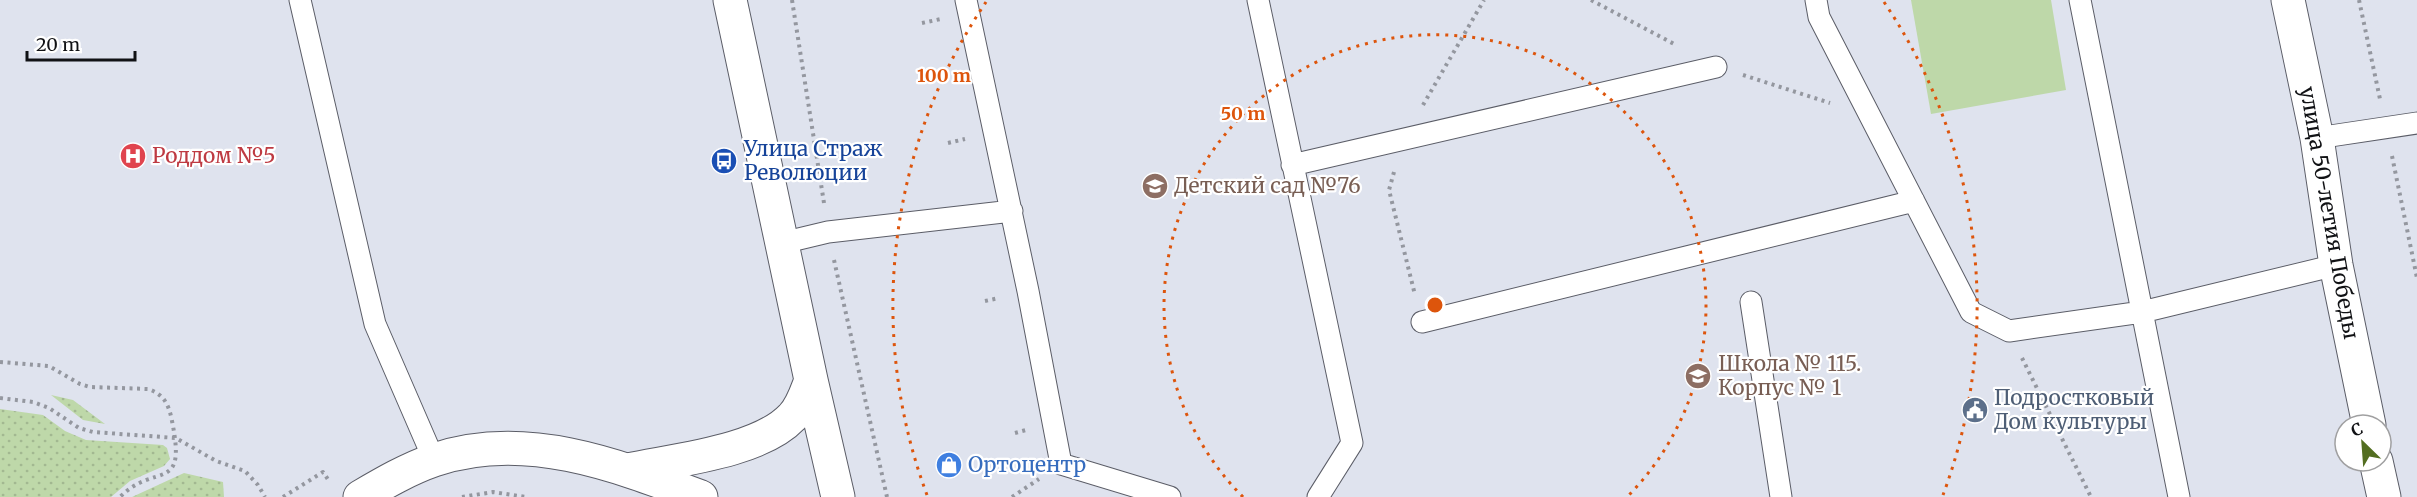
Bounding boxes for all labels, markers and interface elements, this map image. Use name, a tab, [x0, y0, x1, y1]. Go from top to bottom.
scale bar	[27, 24, 135, 62]
text: 20 m	[36, 33, 80, 56]
text: 100 m	[917, 64, 971, 87]
street label: улица 50-летия Победы	[2294, 84, 2365, 341]
text: 50 m	[1221, 102, 1265, 125]
place label: Улица Страж Революции	[743, 135, 883, 186]
hospital icon: Роддом №5	[118, 141, 148, 171]
place label: Роддом №5	[152, 142, 276, 169]
bus stop icon: Улица Страж Революции	[709, 146, 739, 176]
school or university icon: Детский сад №76	[1140, 171, 1170, 201]
place label: Детский сад №76	[1174, 172, 1361, 199]
centre of rings	[1425, 295, 1445, 315]
place label: Школа № 115. Корпус № 1	[1718, 350, 1861, 401]
school or university icon: Школа № 115. Корпус № 1	[1683, 361, 1713, 391]
place label: Подростковый Дом культуры	[1994, 384, 2154, 435]
public building icon: Подростковый Дом культуры	[1960, 395, 1990, 425]
north arrow	[2333, 413, 2393, 473]
text: С	[2348, 418, 2366, 441]
shop icon: Ортоцентр	[934, 450, 964, 480]
place label: Ортоцентр	[968, 451, 1086, 478]

